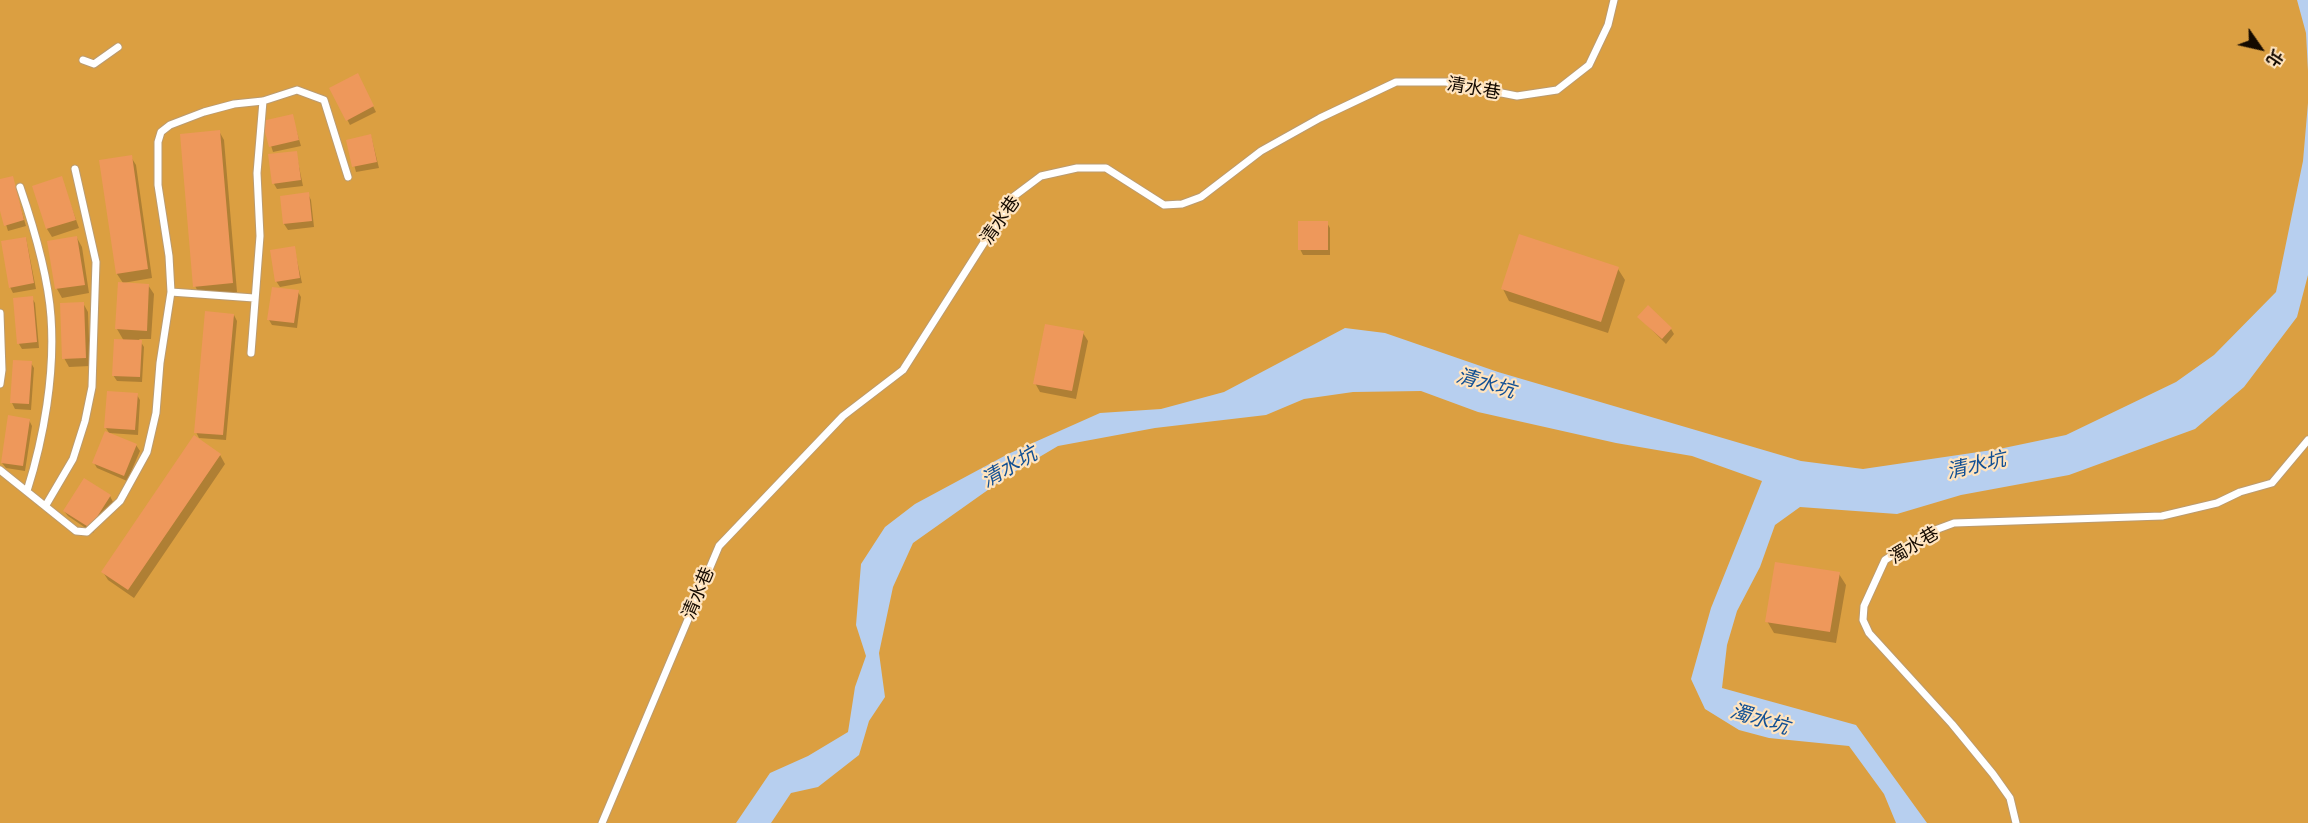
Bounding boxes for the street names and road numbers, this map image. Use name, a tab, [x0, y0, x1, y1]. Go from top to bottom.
street label: 清水巷	[1446, 73, 1502, 103]
street label: 清水巷	[976, 192, 1024, 248]
street label: 濁水巷	[1885, 522, 1943, 568]
street label: 清水巷	[678, 564, 718, 622]

